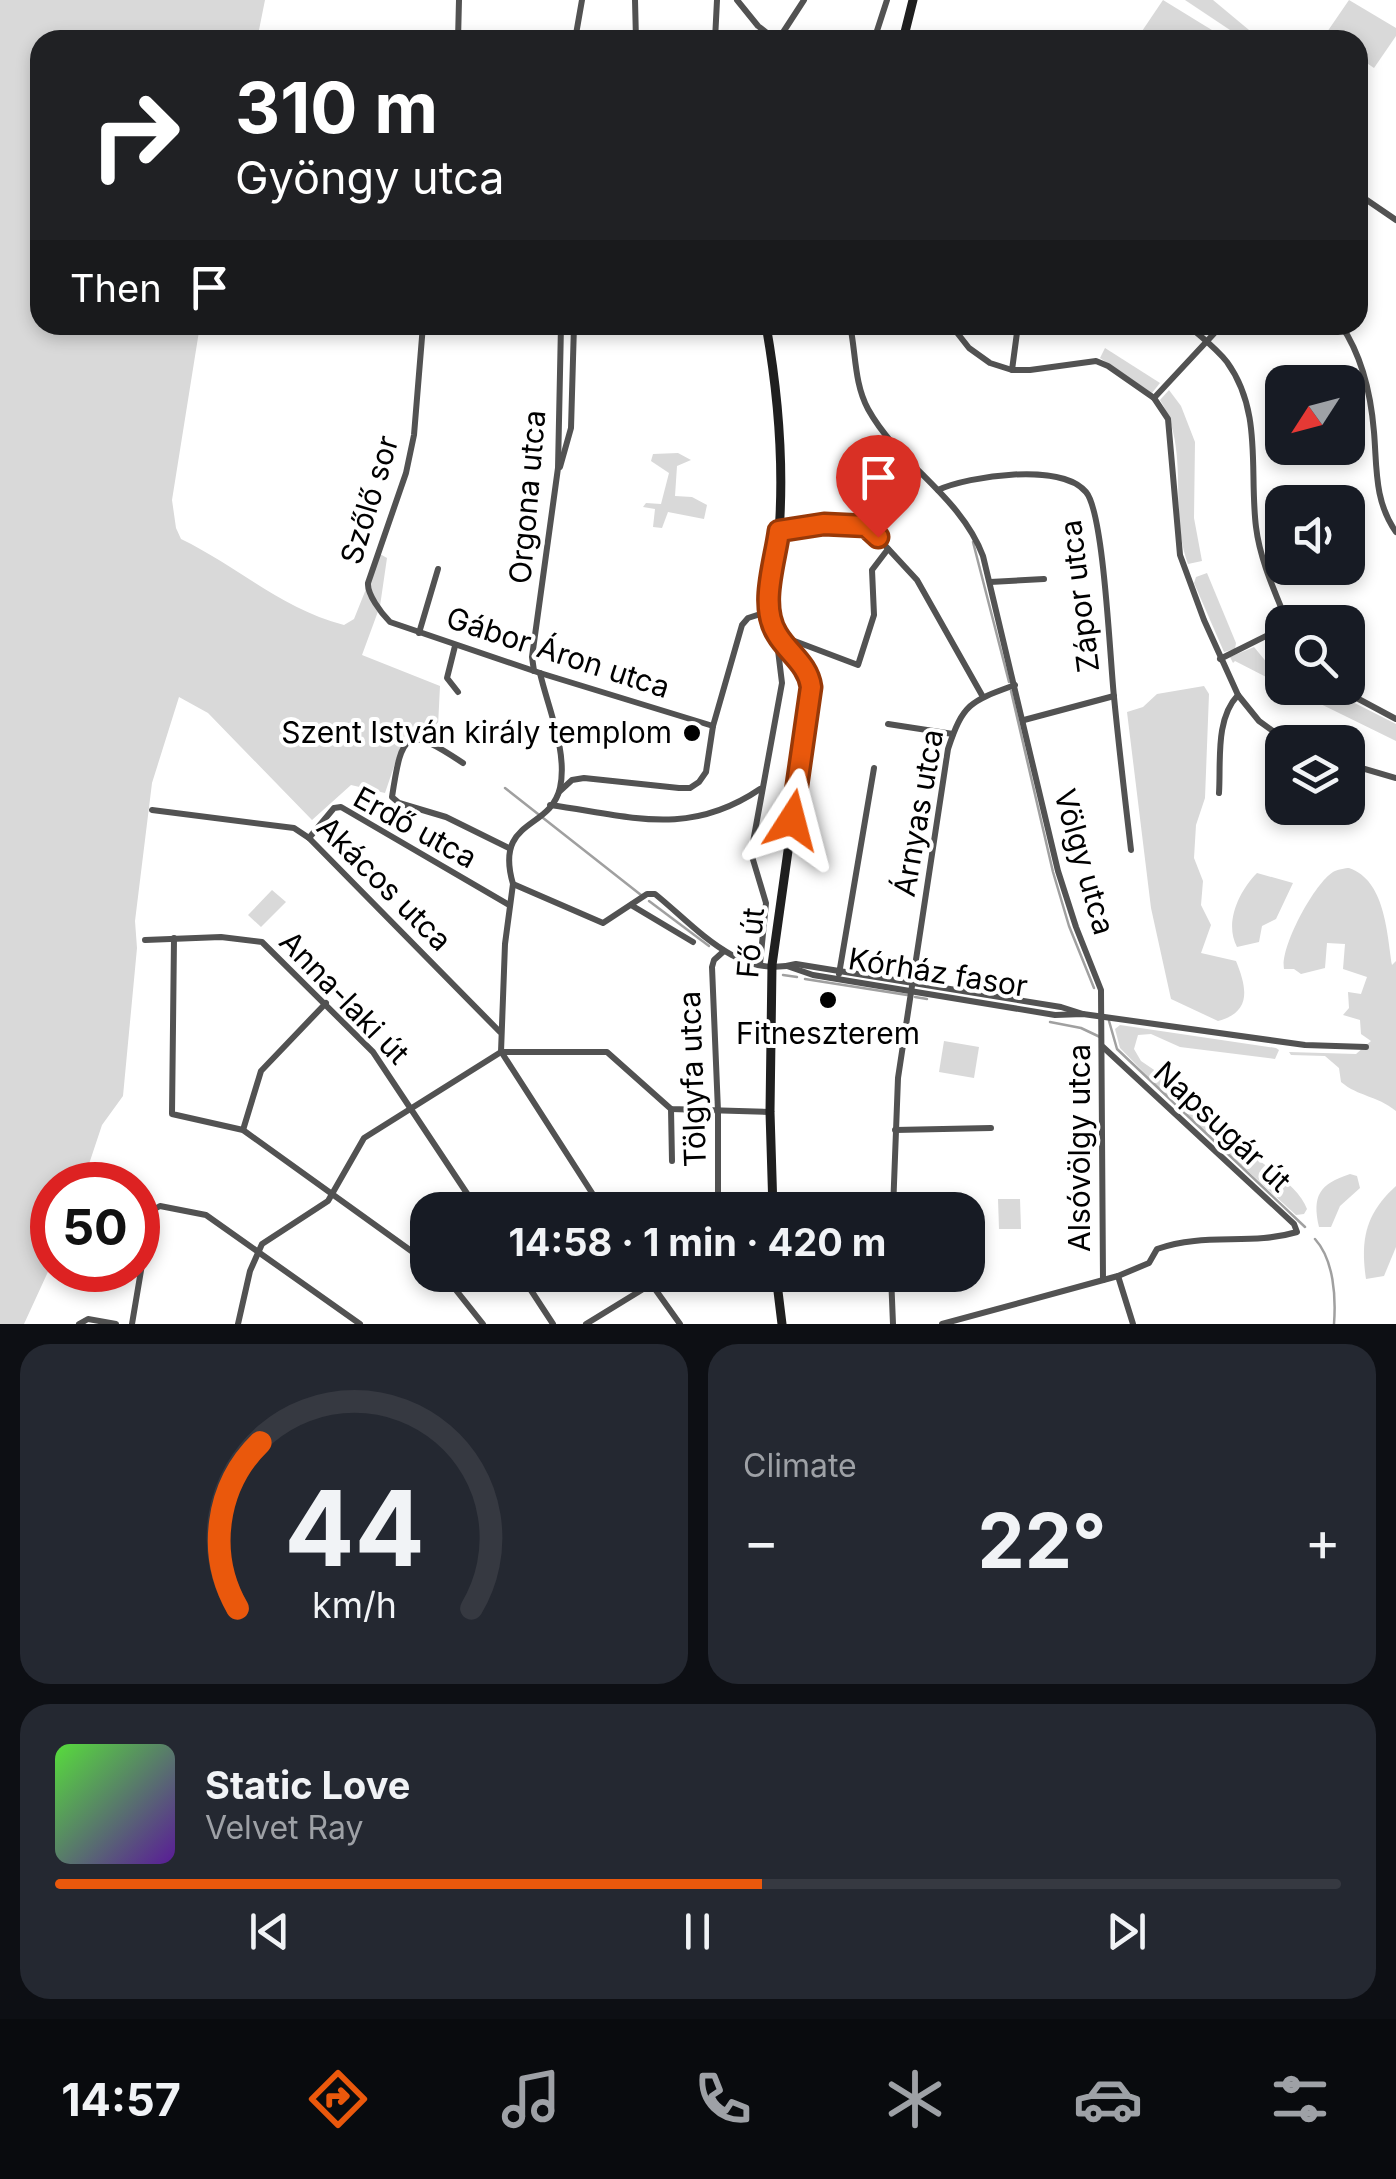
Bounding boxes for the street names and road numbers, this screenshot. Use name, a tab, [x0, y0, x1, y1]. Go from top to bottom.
street label: Orgona utca	[501, 408, 553, 585]
street label: Szőlő sor	[333, 431, 406, 568]
street label: Zápor utca	[1052, 518, 1106, 674]
street label: Gábor Áron utca	[442, 599, 674, 705]
street label: Árnyas utca	[886, 726, 950, 899]
street label: Erdő utca	[348, 779, 483, 876]
street label: Völgy utca	[1047, 785, 1123, 939]
street label: Akácos utca	[310, 809, 459, 958]
street label: Fő út	[729, 906, 771, 980]
street label: Anna-laki út	[273, 923, 417, 1071]
street label: Kórház fasor	[846, 940, 1030, 1004]
street label: Tölgyfa utca	[671, 990, 713, 1168]
street label: Alsóvölgy utca	[1061, 1044, 1097, 1252]
street label: Napsugár út	[1147, 1054, 1299, 1199]

